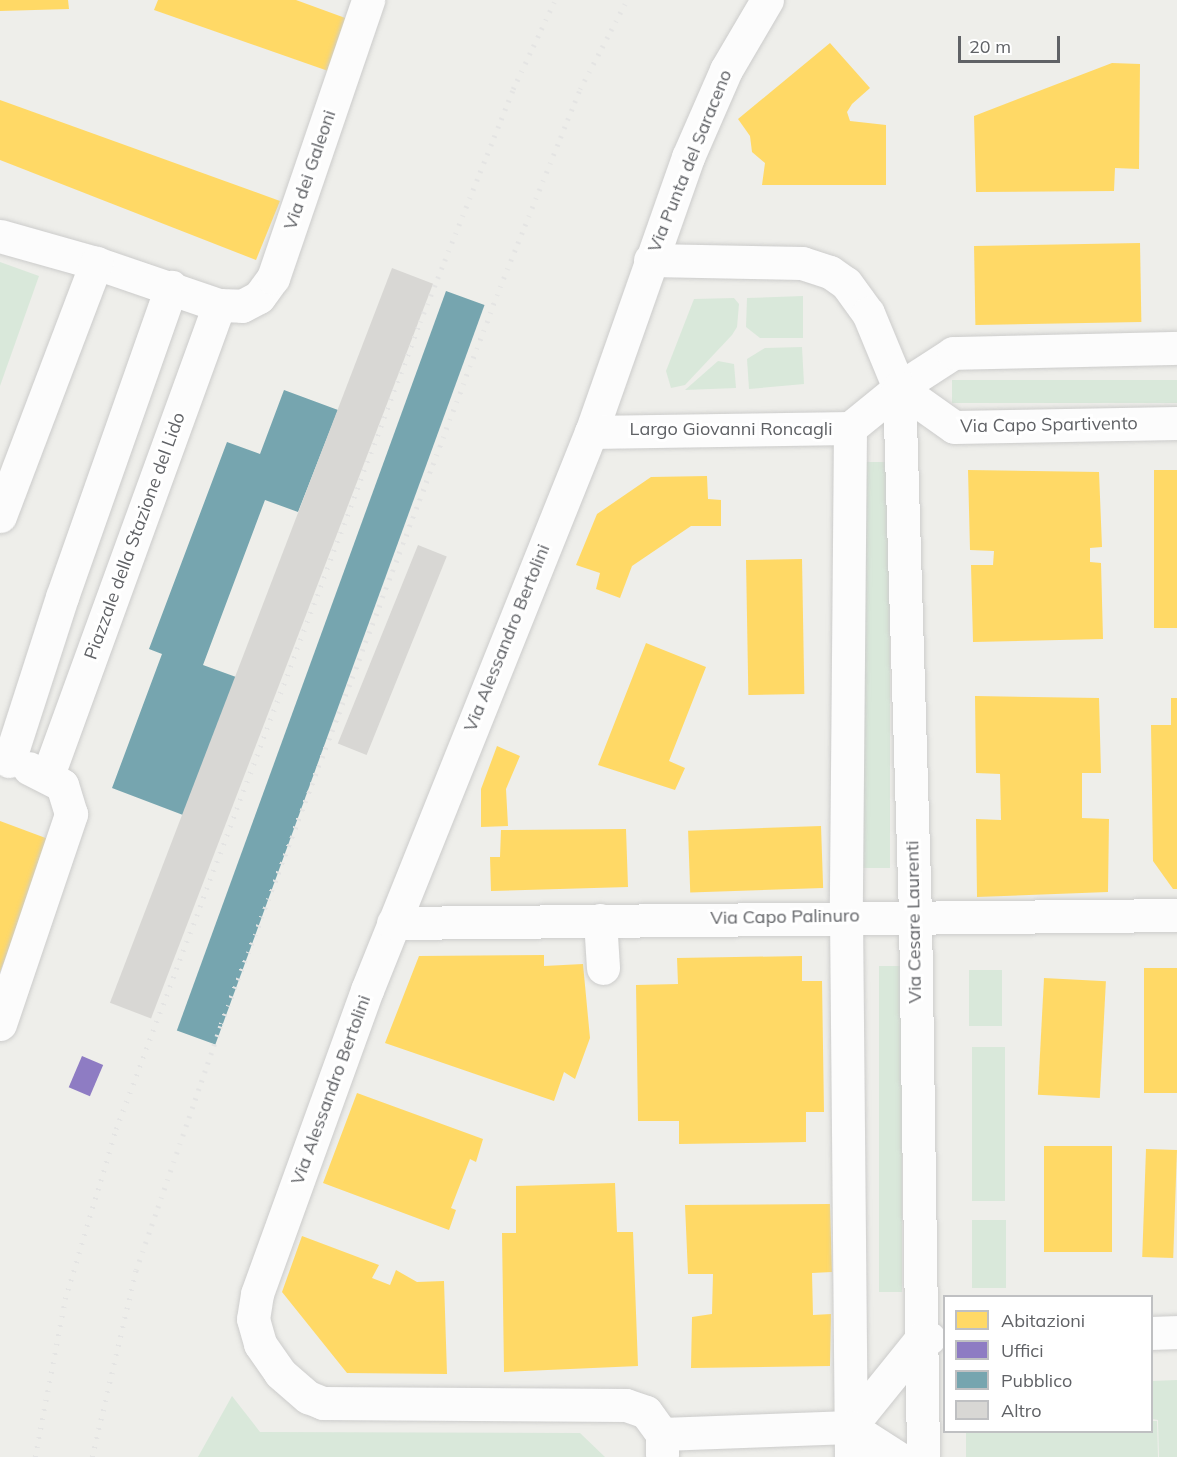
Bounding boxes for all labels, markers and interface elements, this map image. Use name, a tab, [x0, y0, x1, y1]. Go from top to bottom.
scale bar	[961, 24, 1063, 62]
text: 20 m	[969, 35, 1011, 58]
street label: Via Punta del Saraceno	[643, 67, 737, 255]
street label: Via dei Galeoni	[279, 107, 341, 233]
street label: Piazzale della Stazione del Lido	[80, 409, 190, 663]
street label: Via Capo Spartivento	[960, 413, 1138, 437]
street label: Largo Giovanni Roncagli	[630, 418, 832, 440]
street label: Via Alessandro Bertolini	[460, 541, 554, 735]
street label: Via Cesare Laurenti	[902, 840, 926, 1004]
street label: Via Capo Palinuro	[710, 905, 860, 929]
street label: Via Alessandro Bertolini	[287, 992, 375, 1188]
legend	[943, 1295, 1153, 1433]
text: Abitazioni	[1001, 1309, 1085, 1332]
text: Uffici	[1001, 1339, 1043, 1362]
text: Pubblico	[1001, 1369, 1072, 1392]
text: Altro	[1001, 1399, 1042, 1422]

